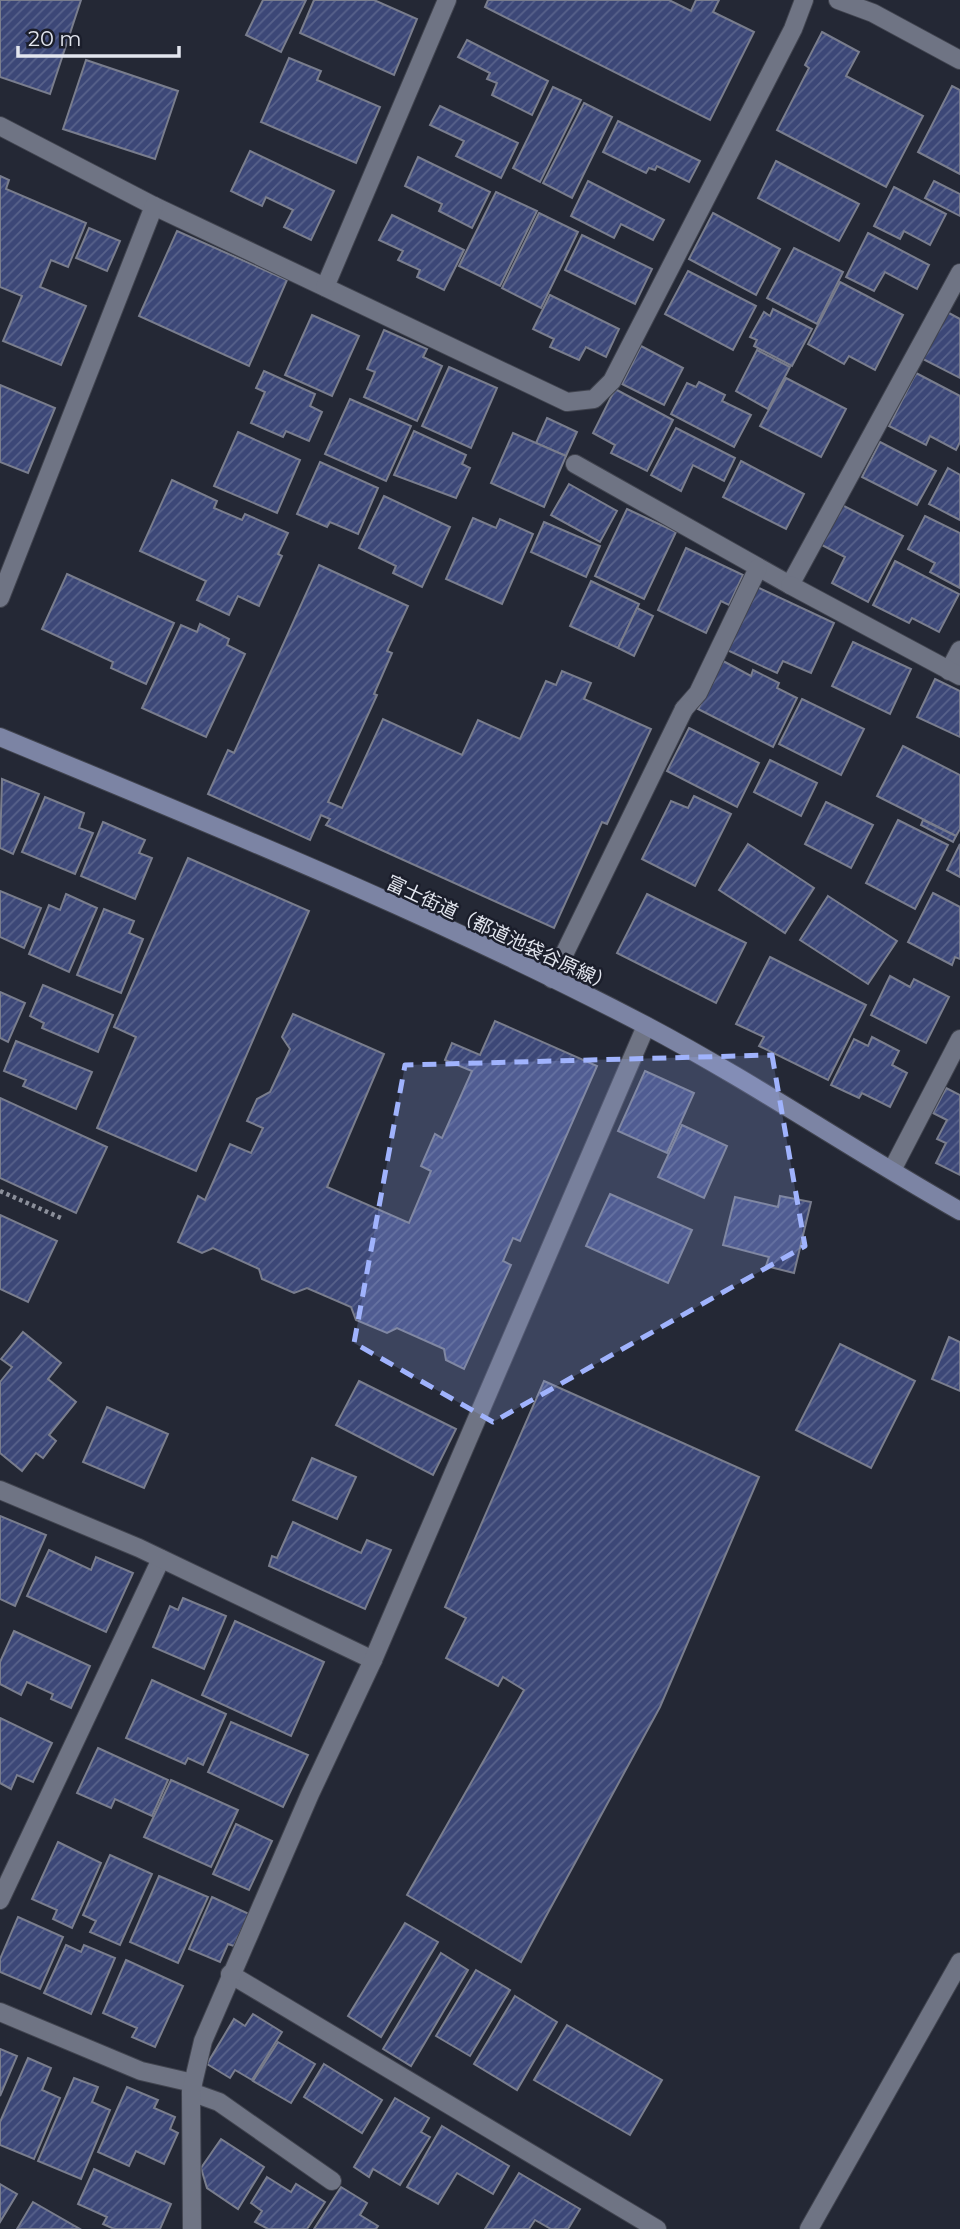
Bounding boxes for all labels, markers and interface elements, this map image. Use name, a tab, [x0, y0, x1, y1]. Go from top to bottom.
scale bar	[18, 14, 178, 58]
text: 20 m	[28, 26, 82, 51]
street label: 富士街道（都道池袋谷原線）	[383, 871, 617, 996]

